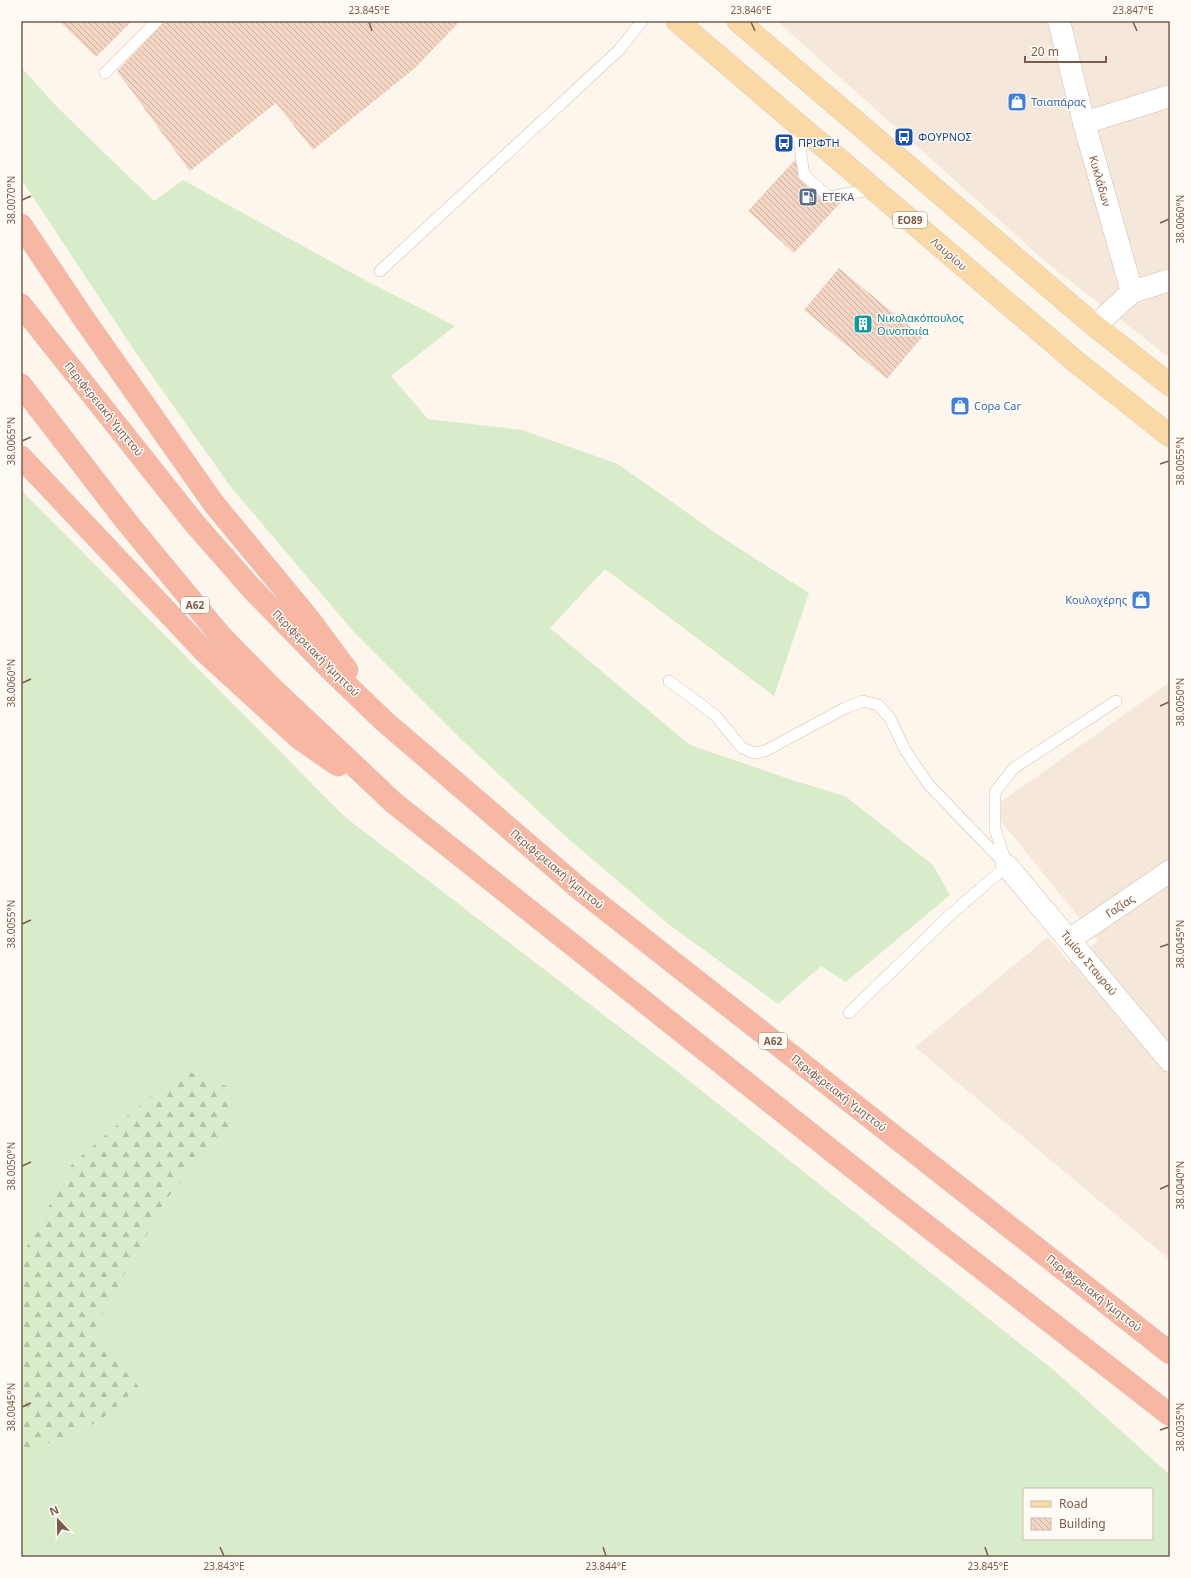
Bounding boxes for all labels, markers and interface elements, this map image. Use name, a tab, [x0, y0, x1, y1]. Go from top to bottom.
text: 23.845°E	[348, 3, 390, 17]
text: 23.846°E	[730, 3, 772, 17]
text: 23.847°E	[1112, 3, 1154, 17]
scale bar	[1025, 38, 1106, 64]
text: 20 m	[1031, 43, 1059, 60]
shop icon: Τσιαπάρας	[1006, 91, 1028, 113]
place label: Τσιαπάρας	[1031, 94, 1086, 109]
bus stop icon: ΦΟΥΡΝΟΣ	[893, 126, 915, 148]
place label: ΦΟΥΡΝΟΣ	[918, 129, 972, 144]
bus stop icon: ΠΡΙΦΤΗ	[773, 132, 795, 154]
place label: ΠΡΙΦΤΗ	[798, 135, 840, 150]
street label: Κυκλάδων	[1086, 154, 1115, 208]
text: 38.0070°N	[4, 176, 18, 224]
fuel station icon: ΕΤΕΚΑ	[797, 186, 819, 208]
place label: ΕΤΕΚΑ	[822, 189, 855, 204]
text: 38.0060°N	[1173, 195, 1187, 243]
road number: ΕΟ89	[893, 212, 927, 228]
street label: Λαυρίου	[928, 234, 971, 273]
place label: Νικολακόπουλος Οινοποιία	[877, 310, 964, 338]
building icon: Νικολακόπουλος Οινοποιία	[852, 313, 874, 335]
street label: Περιφερειακή Υμηττού	[62, 358, 147, 459]
shop icon: Copa Car	[949, 395, 971, 417]
place label: Copa Car	[974, 398, 1022, 413]
text: 38.0065°N	[4, 417, 18, 465]
text: 38.0055°N	[1173, 437, 1187, 485]
shop icon: Κουλοχέρης	[1130, 589, 1152, 611]
place label: Κουλοχέρης	[1065, 592, 1127, 607]
road number: Α62	[181, 597, 209, 613]
street label: Περιφερειακή Υμηττού	[270, 606, 363, 699]
text: 38.0060°N	[4, 659, 18, 707]
text: 38.0050°N	[1173, 678, 1187, 726]
street label: Περιφερειακή Υμηττού	[508, 825, 607, 912]
street label: Γαζίας	[1102, 890, 1137, 921]
text: 38.0055°N	[4, 900, 18, 948]
text: 38.0045°N	[1173, 920, 1187, 968]
street label: Τιμίου Σταυρού	[1058, 927, 1121, 998]
road number: Α62	[759, 1033, 787, 1049]
street label: Περιφερειακή Υμηττού	[789, 1051, 890, 1135]
text: 38.0050°N	[4, 1142, 18, 1190]
text: 38.0040°N	[1173, 1161, 1187, 1209]
street label: Περιφερειακή Υμηττού	[1044, 1251, 1145, 1335]
text: 38.0045°N	[4, 1383, 18, 1431]
text: 38.0035°N	[1173, 1403, 1187, 1451]
legend	[1023, 1488, 1153, 1540]
text: Road	[1059, 1495, 1088, 1512]
north arrow	[38, 1500, 78, 1540]
text: N	[47, 1502, 61, 1519]
text: Building	[1059, 1515, 1106, 1532]
text: 23.843°E	[203, 1559, 245, 1573]
text: 23.844°E	[585, 1559, 627, 1573]
text: 23.845°E	[967, 1559, 1009, 1573]

